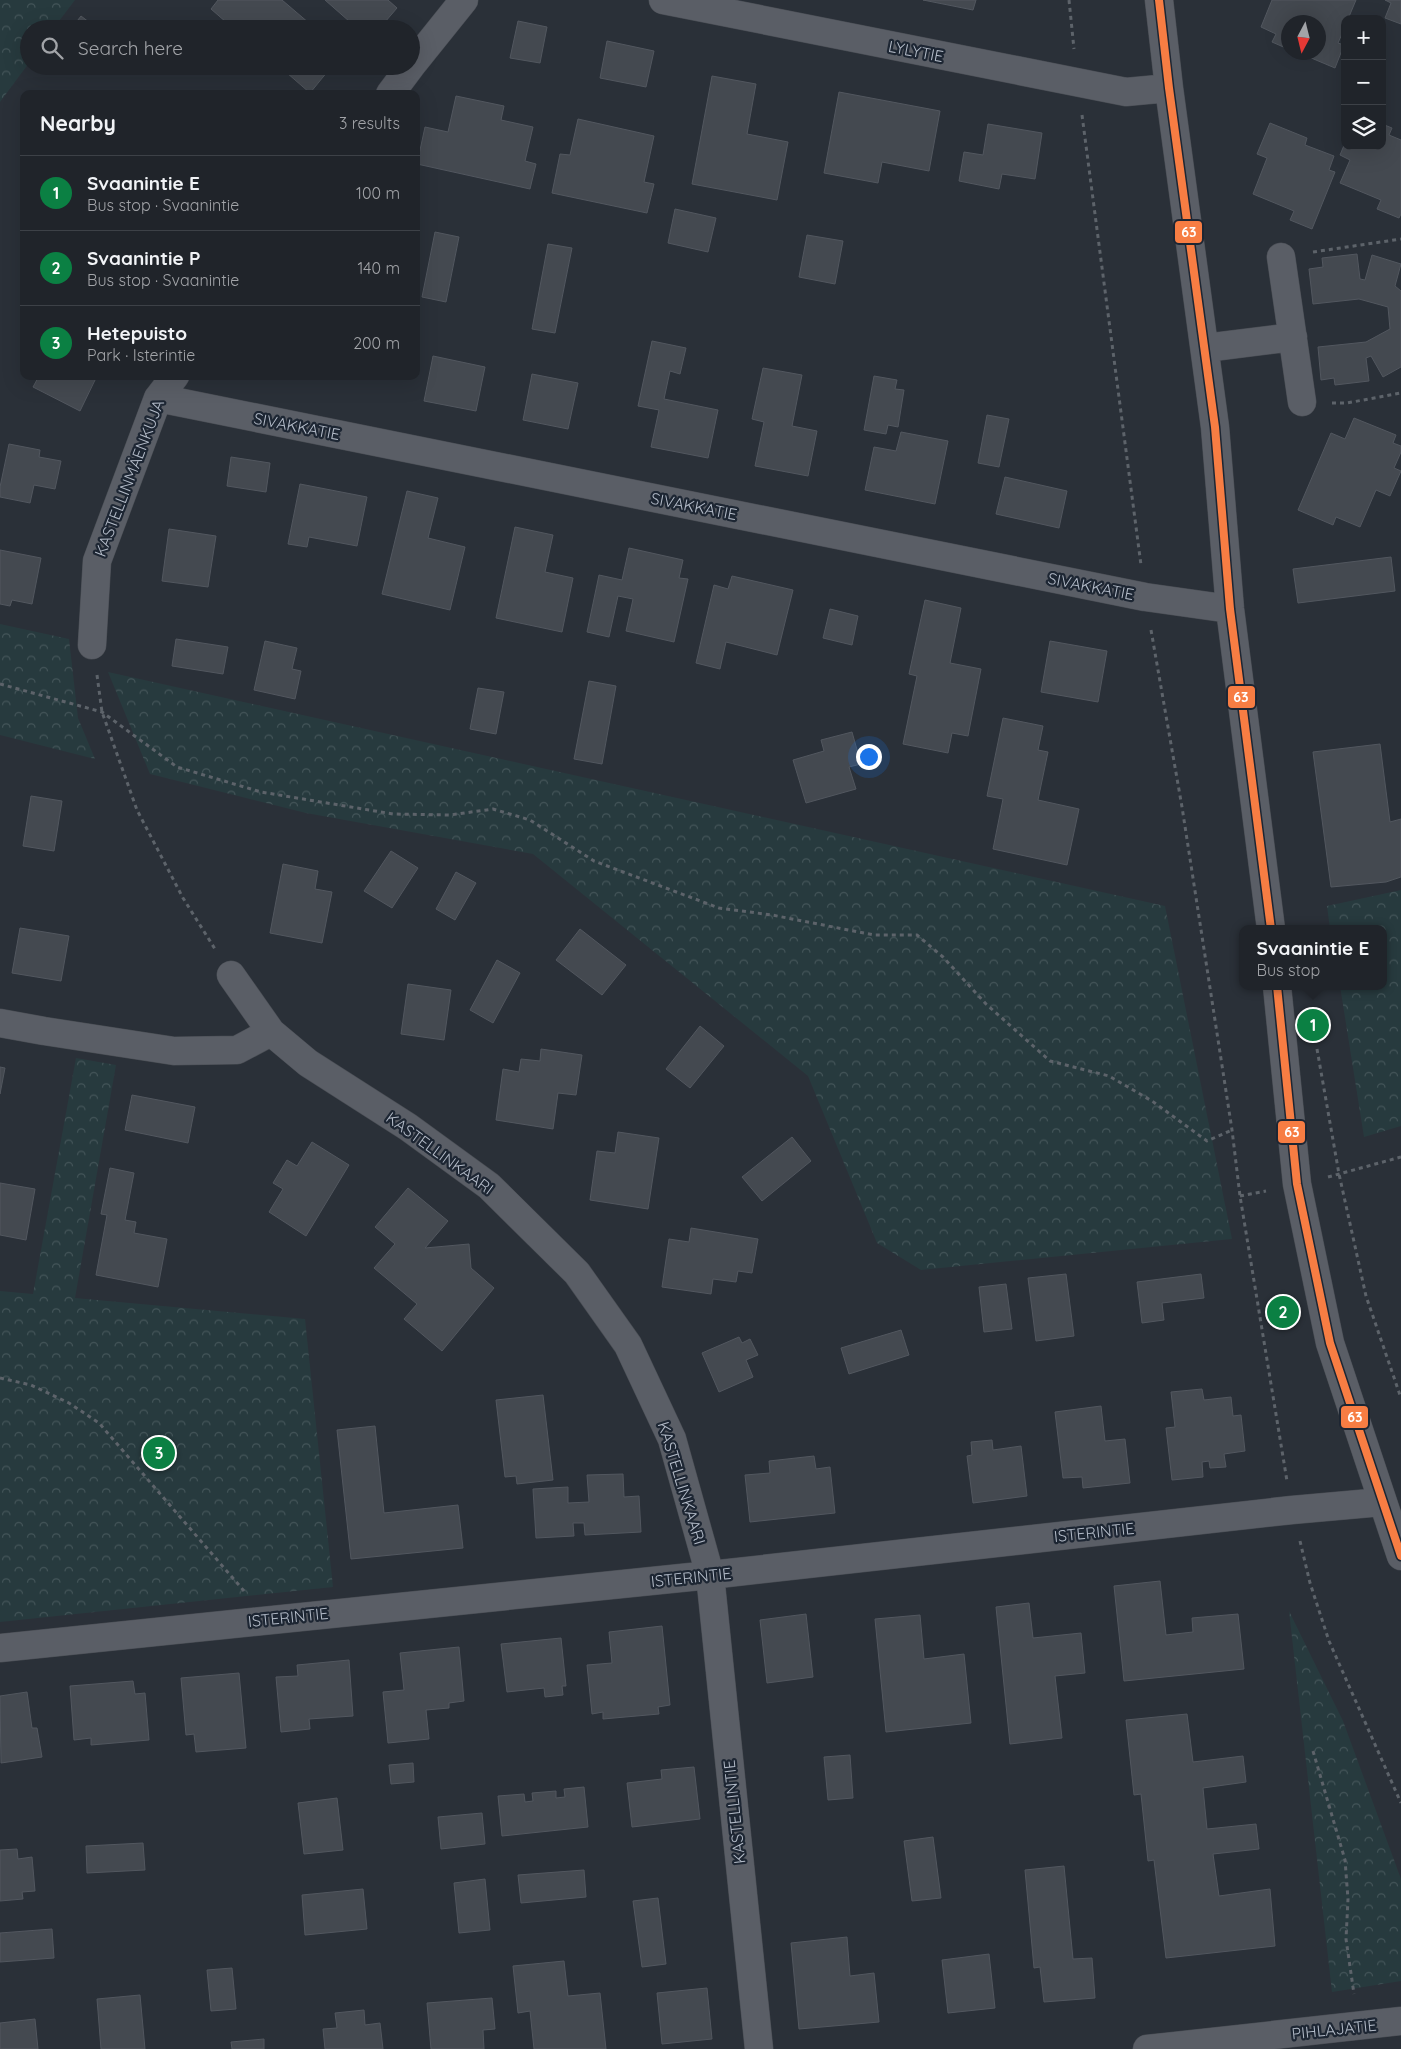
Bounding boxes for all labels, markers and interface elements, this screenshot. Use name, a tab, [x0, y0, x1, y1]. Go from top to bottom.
north arrow	[1281, 15, 1326, 60]
map controls	[1341, 15, 1386, 150]
button: +	[1341, 15, 1386, 60]
search box	[20, 20, 420, 75]
icon: search	[38, 34, 66, 62]
text: Search here	[78, 36, 183, 60]
street label: LYLYTIE	[887, 36, 945, 66]
button: −	[1341, 60, 1386, 105]
button: layers	[1341, 105, 1386, 150]
text: Nearby	[40, 110, 116, 136]
text: 3 results	[339, 113, 400, 133]
text: Svaanintie E	[87, 171, 200, 195]
text: 1	[53, 183, 59, 203]
text: 100 m	[356, 183, 400, 203]
text: Bus stop · Svaanintie	[87, 195, 239, 215]
line badge: 63	[1174, 220, 1203, 244]
text: 63	[1181, 223, 1197, 241]
text: Svaanintie P	[87, 246, 200, 270]
text: 2	[51, 258, 61, 278]
text: 140 m	[357, 258, 400, 278]
text: Bus stop · Svaanintie	[87, 270, 239, 290]
text: Hetepuisto	[87, 321, 187, 345]
text: 3	[52, 333, 60, 353]
text: 200 m	[353, 333, 400, 353]
text: Park · Isterintie	[87, 345, 195, 365]
street label: KASTELLINMÄENKUJA	[90, 396, 168, 560]
street label: SIVAKKATIE	[252, 408, 342, 444]
street label: SIVAKKATIE	[649, 488, 739, 524]
street label: SIVAKKATIE	[1046, 568, 1136, 604]
line badge: 63	[1227, 685, 1256, 709]
text: 63	[1233, 688, 1249, 706]
your location	[856, 744, 882, 770]
popup	[1239, 925, 1387, 990]
text: Svaanintie E	[1257, 936, 1369, 960]
text: Bus stop	[1257, 960, 1320, 980]
pin: 1	[1297, 1006, 1329, 1044]
street label: KASTELLINKAARI	[382, 1107, 498, 1199]
line badge: 63	[1277, 1120, 1306, 1144]
text: 63	[1284, 1123, 1300, 1141]
pin: 2	[1267, 1293, 1299, 1331]
line badge: 63	[1340, 1405, 1369, 1429]
text: 63	[1347, 1408, 1363, 1426]
street label: KASTELLINKAARI	[654, 1419, 710, 1547]
pin: 3	[143, 1434, 175, 1472]
street label: ISTERINTIE	[1053, 1518, 1135, 1546]
street label: ISTERINTIE	[650, 1563, 732, 1591]
street label: ISTERINTIE	[247, 1603, 329, 1631]
street label: KASTELLINTIE	[719, 1759, 749, 1865]
street label: PIHLAJATIE	[1291, 2015, 1377, 2043]

